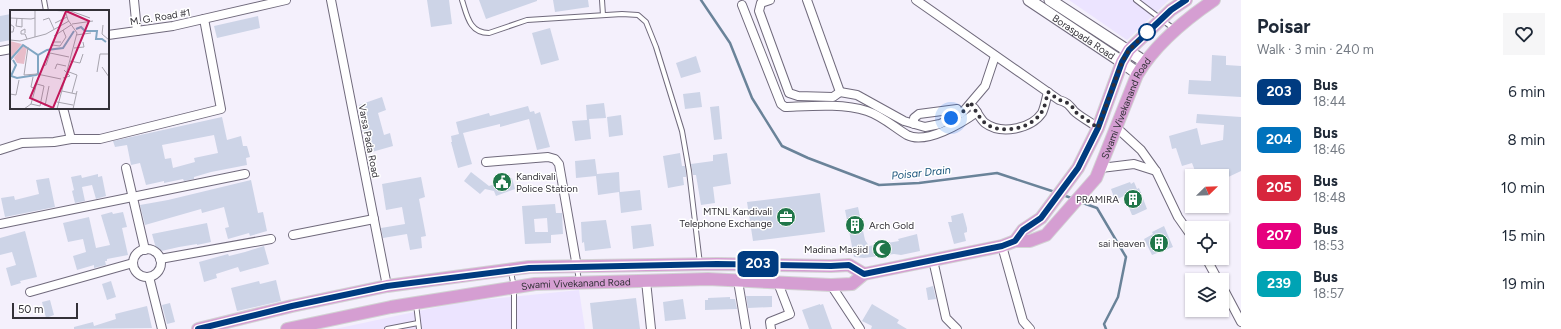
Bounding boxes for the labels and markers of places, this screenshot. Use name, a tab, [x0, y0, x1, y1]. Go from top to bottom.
unlabelled marker	[1138, 23, 1156, 41]
place label: Kandivali Police Station	[516, 170, 578, 195]
public building icon: Kandivali Police Station	[491, 171, 513, 193]
building icon: PRAMIRA	[1122, 188, 1144, 210]
place label: PRAMIRA	[1076, 193, 1119, 206]
place label: MTNL Kandivali Telephone Exchange	[680, 205, 773, 230]
office icon: MTNL Kandivali Telephone Exchange	[775, 206, 797, 228]
building icon: Arch Gold	[844, 214, 866, 236]
place label: Arch Gold	[869, 219, 914, 232]
building icon: sai heaven	[1148, 232, 1170, 254]
place label: sai heaven	[1098, 237, 1145, 250]
mosque icon: Madina Masjid	[871, 238, 893, 260]
place label: Madina Masjid	[804, 243, 868, 256]

